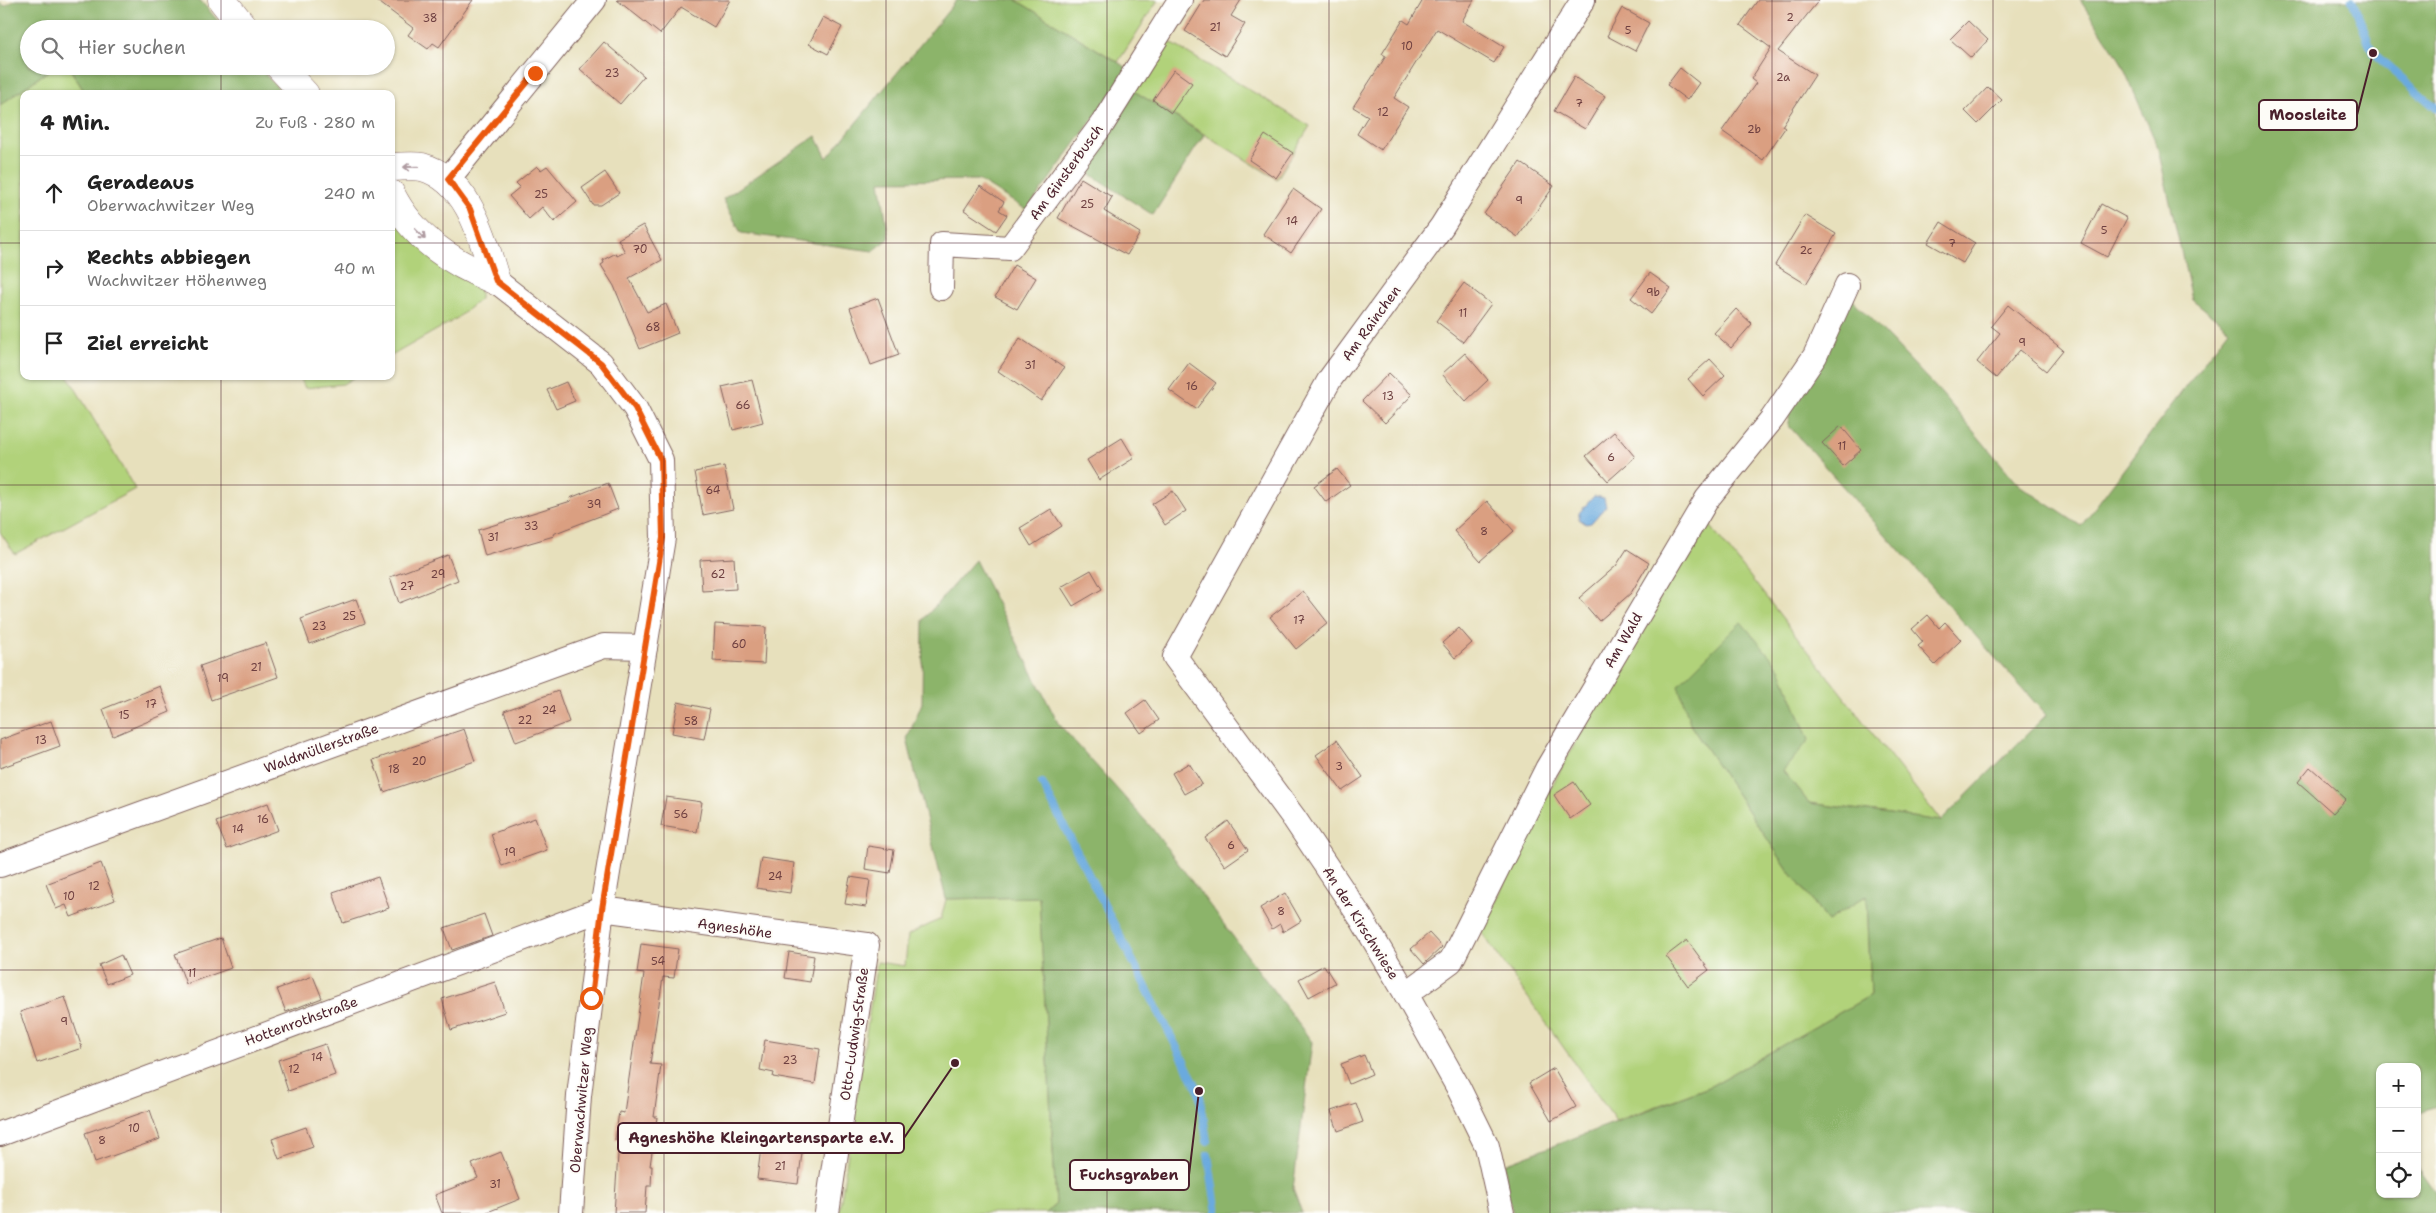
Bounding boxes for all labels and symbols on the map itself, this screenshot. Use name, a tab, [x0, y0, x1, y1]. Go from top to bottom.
house number: 2	[1786, 10, 1794, 25]
house number: 38	[422, 11, 438, 26]
house number: 21	[1209, 20, 1221, 35]
house number: 5	[1625, 23, 1632, 38]
house number: 10	[1401, 39, 1413, 54]
route end	[524, 62, 547, 85]
house number: 23	[605, 66, 619, 81]
house number: 2a	[1776, 70, 1790, 85]
house number: 7	[1575, 96, 1583, 111]
callout: Moosleite	[2259, 100, 2357, 130]
house number: 12	[1377, 105, 1389, 120]
text: Moosleite	[2269, 105, 2347, 125]
street label: Am Ginsterbusch	[1025, 120, 1107, 224]
house number: 2b	[1747, 122, 1761, 137]
one-way arrow	[403, 162, 419, 172]
house number: 25	[534, 187, 548, 202]
house number: 9	[1515, 193, 1523, 208]
house number: 25	[1080, 197, 1094, 212]
house number: 14	[1286, 214, 1298, 229]
house number: 5	[2101, 223, 2108, 238]
one-way arrow	[414, 227, 426, 240]
house number: 7	[1948, 236, 1956, 251]
house number: 70	[632, 242, 648, 257]
house number: 2c	[1800, 243, 1813, 258]
street label: Am Rainchen	[1338, 281, 1405, 364]
house number: 9b	[1646, 285, 1660, 300]
house number: 11	[1459, 306, 1467, 321]
house number: 68	[646, 320, 660, 335]
house number: 9	[2018, 335, 2026, 350]
house number: 31	[1024, 358, 1036, 373]
house number: 16	[1186, 379, 1198, 394]
house number: 13	[1382, 389, 1394, 404]
house number: 66	[735, 398, 751, 413]
house number: 11	[1838, 439, 1846, 454]
house number: 6	[1607, 450, 1615, 465]
house number: 64	[705, 483, 721, 498]
house number: 39	[587, 497, 601, 512]
house number: 33	[524, 519, 538, 534]
house number: 8	[1480, 524, 1488, 539]
house number: 31	[487, 530, 499, 545]
house number: 29	[431, 567, 445, 582]
house number: 62	[711, 567, 725, 582]
house number: 27	[400, 579, 415, 594]
house number: 25	[342, 609, 356, 624]
street label: Am Wald	[1600, 609, 1646, 671]
house number: 17	[1293, 613, 1305, 628]
house number: 23	[312, 619, 326, 634]
house number: 60	[731, 637, 747, 652]
house number: 21	[250, 660, 262, 675]
house number: 19	[217, 671, 229, 686]
house number: 17	[145, 697, 157, 712]
house number: 24	[542, 703, 557, 718]
house number: 15	[118, 708, 130, 723]
house number: 22	[518, 713, 532, 728]
house number: 58	[684, 714, 698, 729]
street label: Waldmüllerstraße	[261, 719, 381, 777]
house number: 13	[35, 733, 47, 748]
house number: 20	[411, 754, 427, 769]
house number: 3	[1335, 759, 1343, 774]
house number: 18	[388, 762, 400, 777]
house number: 56	[674, 807, 688, 822]
house number: 16	[257, 812, 269, 827]
house number: 14	[232, 822, 244, 837]
house number: 6	[1227, 838, 1235, 853]
house number: 19	[504, 845, 516, 860]
street label: An der Kirschwiese	[1319, 863, 1403, 983]
house number: 24	[768, 869, 783, 884]
house number: 12	[88, 879, 100, 894]
house number: 10	[63, 889, 75, 904]
house number: 8	[1277, 904, 1285, 919]
street label: Agneshöhe	[697, 914, 774, 942]
house number: 54	[651, 954, 665, 969]
house number: 11	[188, 966, 196, 981]
street label: Otto-Ludwig-Straße	[836, 966, 872, 1102]
route start	[580, 987, 603, 1010]
street label: Hottenrothstraße	[242, 992, 360, 1050]
house number: 9	[60, 1014, 68, 1029]
street label: Oberwachwitzer Weg	[566, 1026, 596, 1174]
house number: 14	[311, 1050, 323, 1065]
house number: 23	[783, 1053, 797, 1068]
house number: 12	[288, 1062, 300, 1077]
house number: 10	[128, 1121, 140, 1136]
callout: Agneshöhe Kleingartensparte e.V.	[618, 1123, 904, 1153]
text: Agneshöhe Kleingartensparte e.V.	[628, 1128, 894, 1148]
house number: 8	[98, 1133, 106, 1148]
house number: 21	[774, 1159, 786, 1174]
callout: Fuchsgraben	[1070, 1160, 1189, 1190]
text: Fuchsgraben	[1080, 1165, 1179, 1185]
house number: 31	[489, 1177, 501, 1192]

